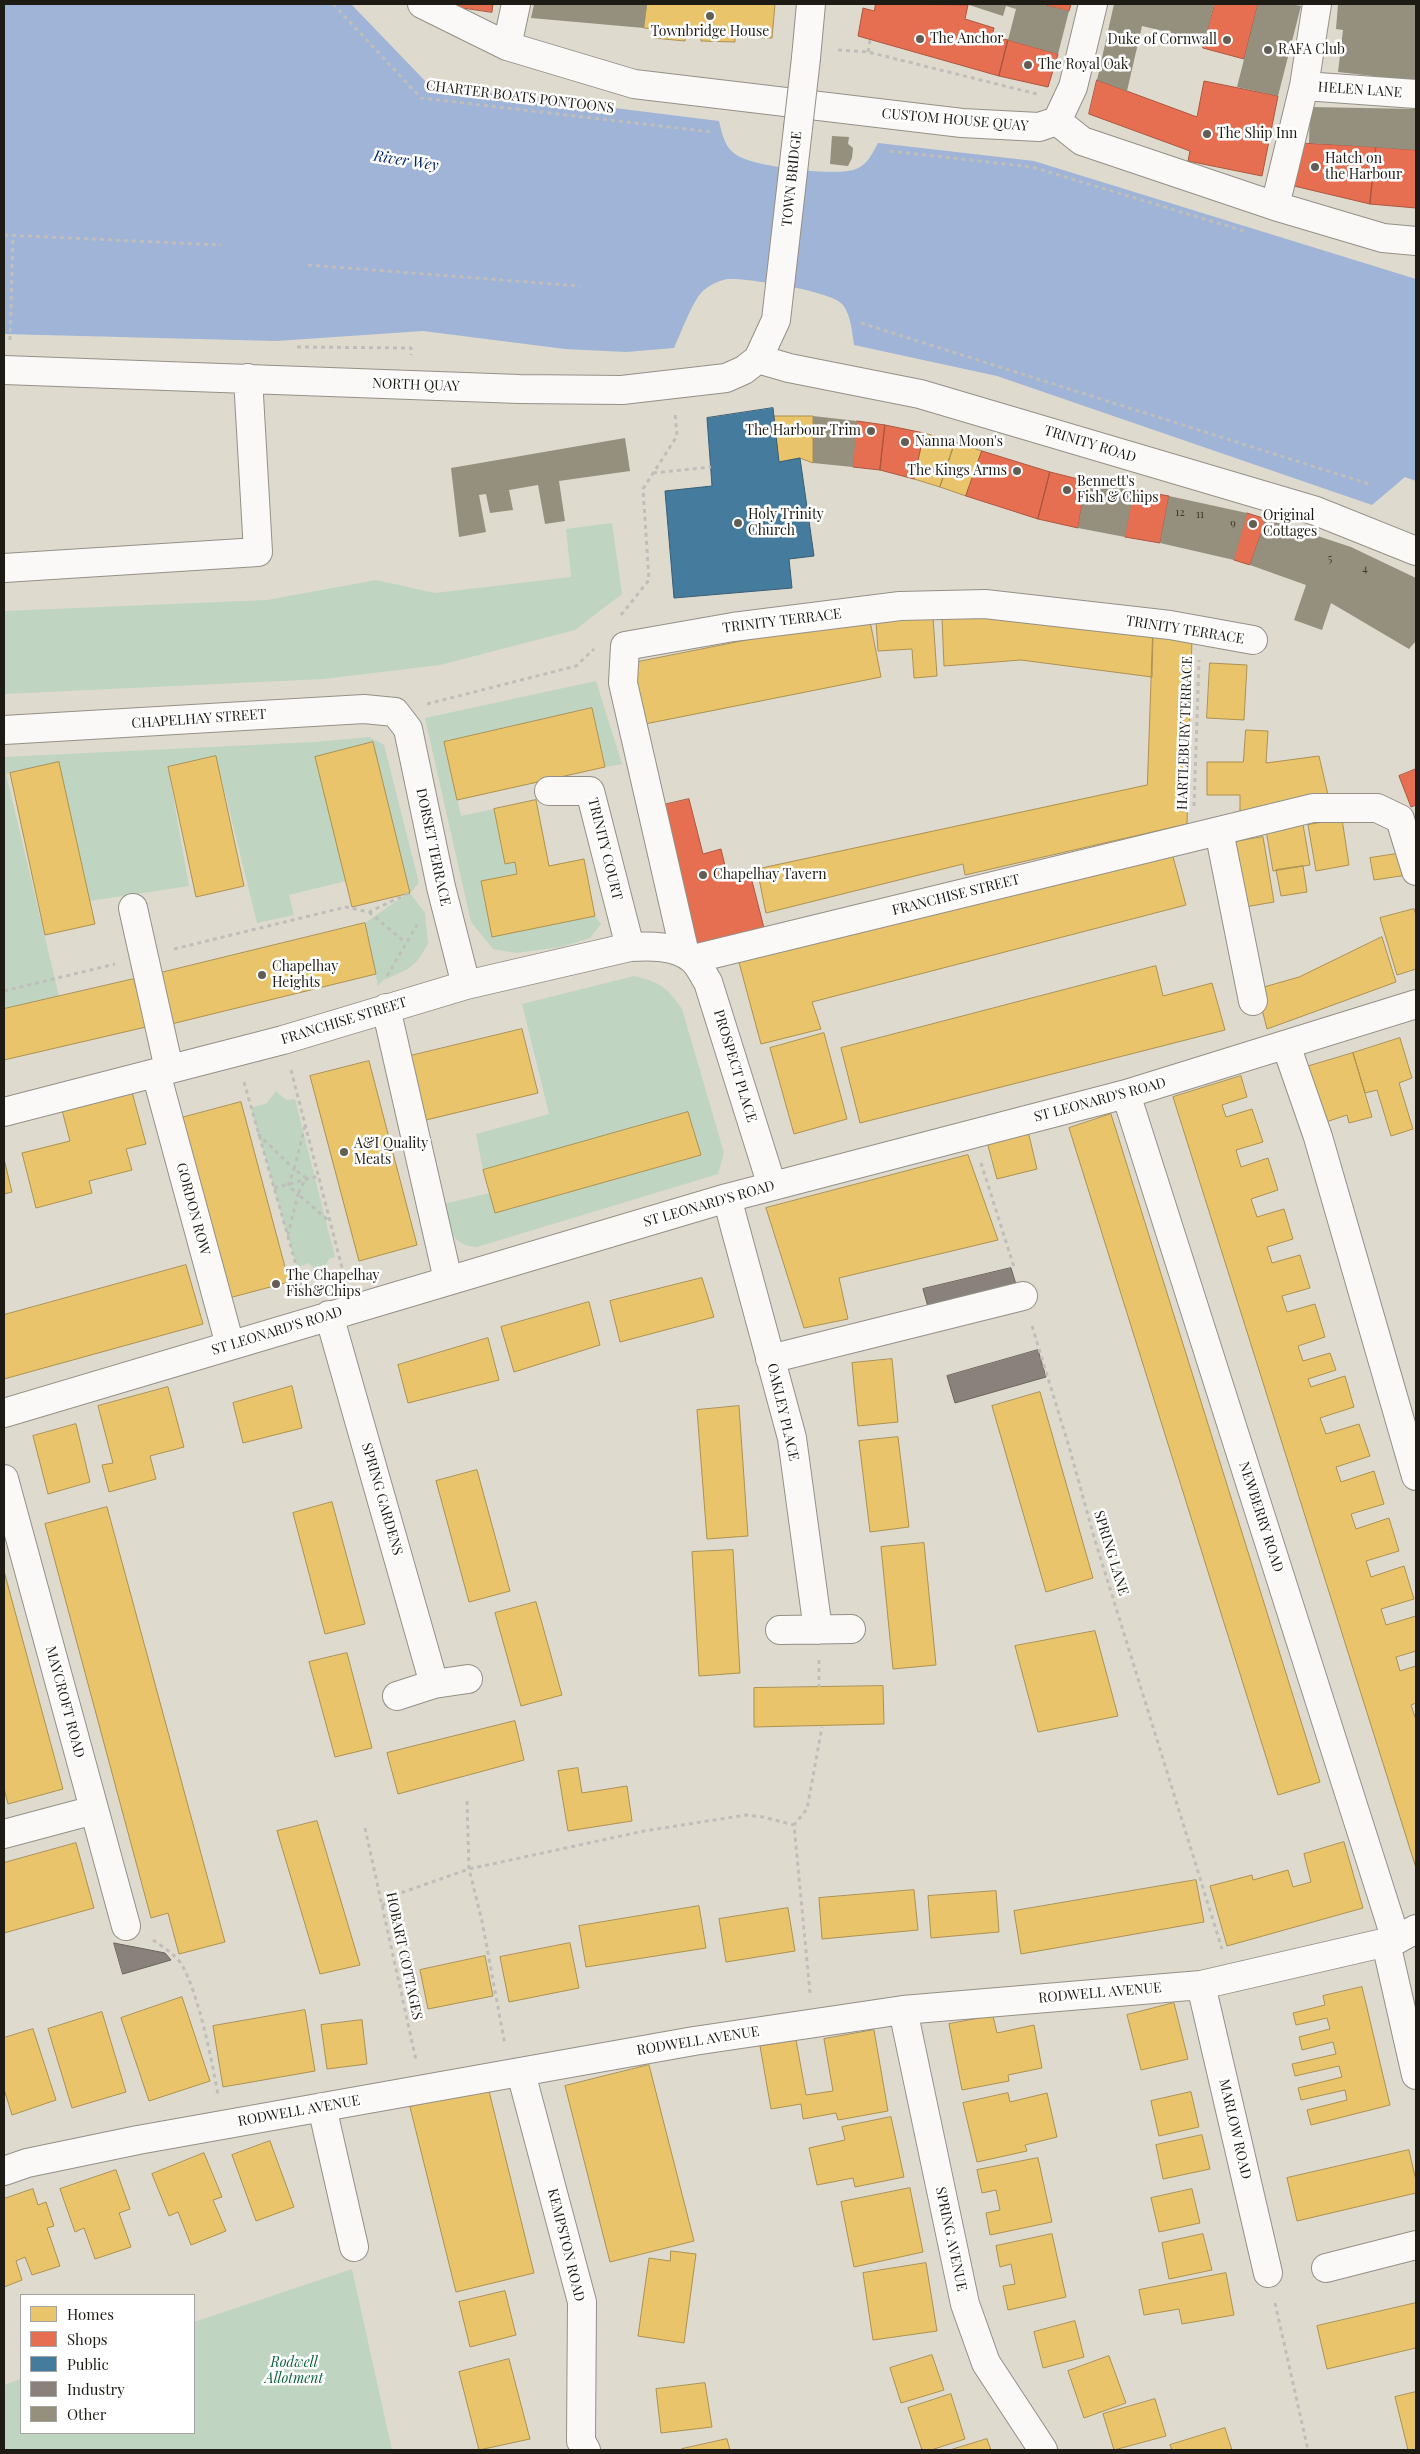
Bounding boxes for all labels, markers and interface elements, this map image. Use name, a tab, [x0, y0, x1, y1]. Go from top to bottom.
marker: Townbridge House	[704, 10, 716, 22]
place label: Townbridge House	[651, 24, 769, 40]
place label: The Anchor	[930, 31, 1004, 47]
place label: Duke of Cornwall	[1108, 32, 1217, 48]
marker: The Anchor	[914, 33, 926, 45]
marker: Duke of Cornwall	[1221, 34, 1233, 46]
place label: RAFA Club	[1278, 42, 1345, 58]
marker: RAFA Club	[1262, 44, 1274, 56]
place label: The Royal Oak	[1038, 57, 1129, 73]
marker: The Royal Oak	[1022, 59, 1034, 71]
street label: CHARTER BOATS PONTOONS	[425, 77, 615, 117]
street label: HELEN LANE	[1317, 79, 1403, 101]
street label: CUSTOM HOUSE QUAY	[881, 105, 1029, 135]
place label: The Ship Inn	[1217, 126, 1297, 142]
marker: The Ship Inn	[1201, 128, 1213, 140]
street label: TOWN BRIDGE	[779, 130, 805, 228]
water label: River Wey	[372, 147, 440, 175]
place label: Hatch on the Harbour	[1325, 151, 1402, 184]
marker: Hatch on the Harbour	[1309, 161, 1321, 173]
street label: NORTH QUAY	[372, 375, 460, 395]
street label: TRINITY ROAD	[1042, 422, 1138, 466]
place label: The Harbour Trim	[745, 423, 861, 439]
marker: The Harbour Trim	[865, 425, 877, 437]
place label: Nanna Moon's	[915, 434, 1003, 450]
marker: Nanna Moon's	[899, 436, 911, 448]
place label: The Kings Arms	[907, 463, 1007, 479]
marker: The Kings Arms	[1011, 465, 1023, 477]
place label: Bennett's Fish & Chips	[1077, 474, 1159, 507]
marker: Bennett's Fish & Chips	[1061, 484, 1073, 496]
house number: 12	[1175, 506, 1185, 520]
place label: Holy Trinity Church	[748, 507, 824, 540]
house number: 11	[1196, 508, 1204, 522]
place label: Original Cottages	[1263, 508, 1317, 540]
marker: Holy Trinity Church	[732, 517, 744, 529]
house number: 9	[1230, 517, 1236, 531]
marker: Original Cottages	[1247, 518, 1259, 530]
house number: 5	[1328, 552, 1332, 566]
house number: 4	[1362, 562, 1368, 576]
street label: TRINITY TERRACE	[722, 605, 842, 637]
street label: TRINITY TERRACE	[1125, 612, 1245, 648]
street label: HARTLEBURY TERRACE	[1174, 656, 1196, 810]
street label: CHAPELHAY STREET	[131, 706, 267, 732]
street label: DORSET TERRACE	[412, 787, 454, 907]
street label: TRINITY COURT	[584, 796, 626, 902]
place label: Chapelhay Tavern	[713, 867, 827, 883]
marker: Chapelhay Tavern	[697, 869, 709, 881]
street label: FRANCHISE STREET	[890, 871, 1022, 919]
place label: Chapelhay Heights	[272, 959, 338, 992]
marker: Chapelhay Heights	[256, 969, 268, 981]
street label: FRANCHISE STREET	[279, 994, 409, 1048]
street label: PROSPECT PLACE	[710, 1008, 760, 1124]
street label: ST LEONARD'S ROAD	[1032, 1074, 1168, 1126]
place label: A&I Quality Meats	[354, 1136, 428, 1168]
marker: A&I Quality Meats	[338, 1146, 350, 1158]
street label: GORDON ROW	[173, 1161, 213, 1257]
street label: ST LEONARD'S ROAD	[641, 1177, 777, 1231]
place label: The Chapelhay Fish&Chips	[286, 1268, 380, 1300]
marker: The Chapelhay Fish&Chips	[270, 1278, 282, 1290]
street label: ST LEONARD'S ROAD	[210, 1303, 344, 1359]
street label: OAKLEY PLACE	[764, 1362, 802, 1462]
street label: SPRING GARDENS	[358, 1441, 406, 1557]
street label: NEWBERRY ROAD	[1235, 1460, 1287, 1574]
street label: SPRING LANE	[1090, 1509, 1132, 1597]
street label: MAYCROFT ROAD	[42, 1644, 88, 1760]
street label: HOBART COTTAGES	[382, 1890, 426, 2022]
street label: RODWELL AVENUE	[1038, 1979, 1162, 2007]
street label: RODWELL AVENUE	[636, 2023, 760, 2059]
street label: MARLOW ROAD	[1215, 2077, 1255, 2181]
street label: RODWELL AVENUE	[237, 2092, 361, 2130]
street label: SPRING AVENUE	[932, 2185, 970, 2293]
street label: KEMPSTON ROAD	[544, 2187, 588, 2303]
legend	[20, 2294, 195, 2434]
text: Homes	[67, 2304, 114, 2324]
text: Shops	[67, 2329, 108, 2349]
text: Public	[67, 2354, 109, 2374]
park label: Rodwell Allotment	[265, 2355, 323, 2388]
text: Industry	[67, 2379, 125, 2399]
text: Other	[67, 2404, 107, 2424]

